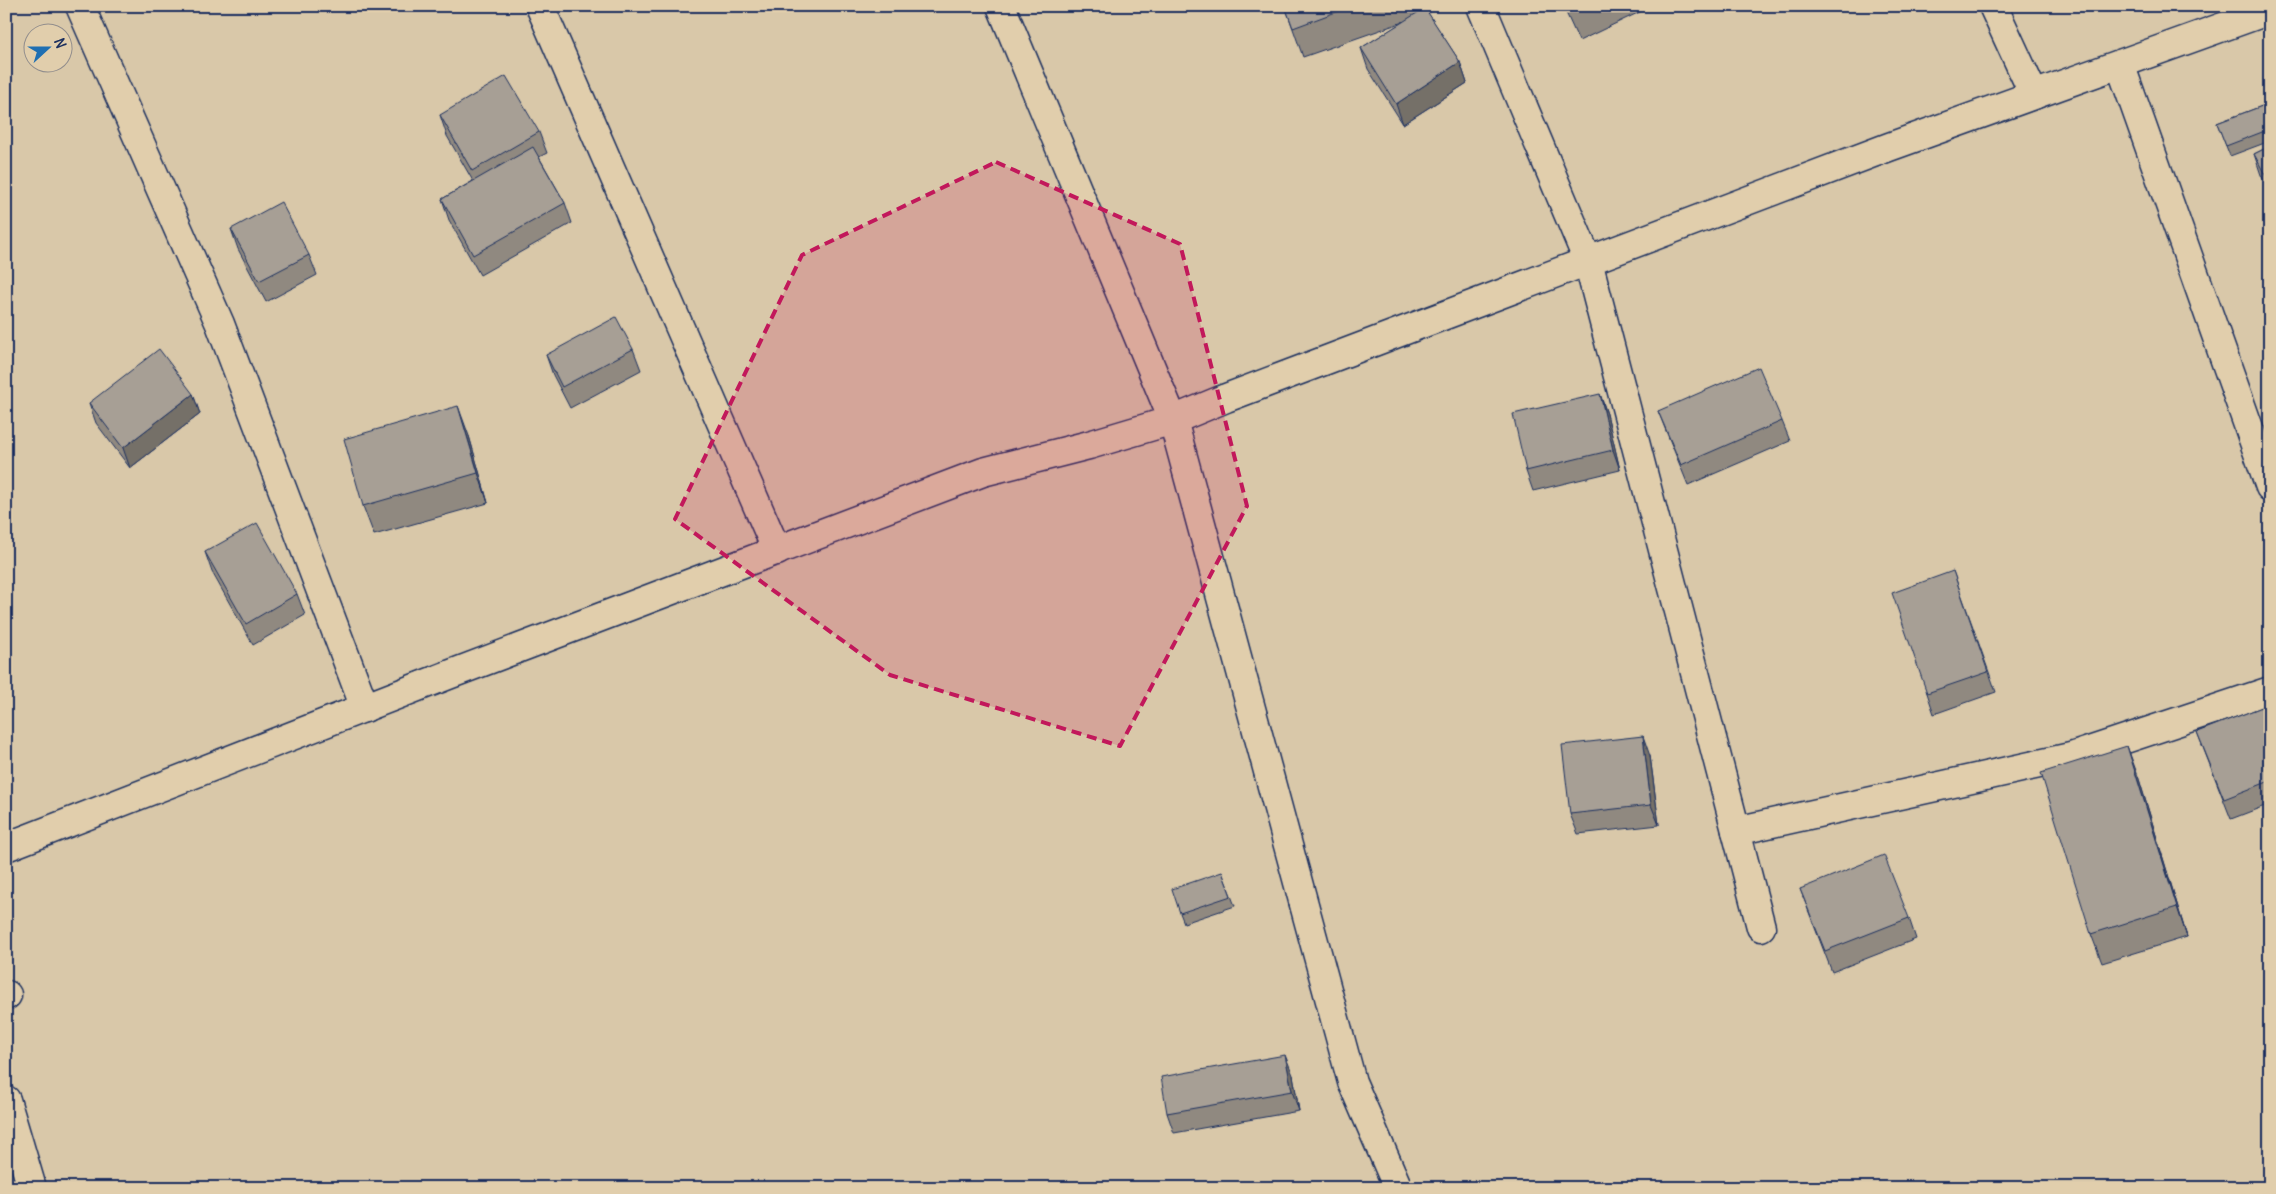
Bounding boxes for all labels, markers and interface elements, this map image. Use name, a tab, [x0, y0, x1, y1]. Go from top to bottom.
north arrow	[22, 22, 72, 72]
text: N	[50, 36, 70, 51]

